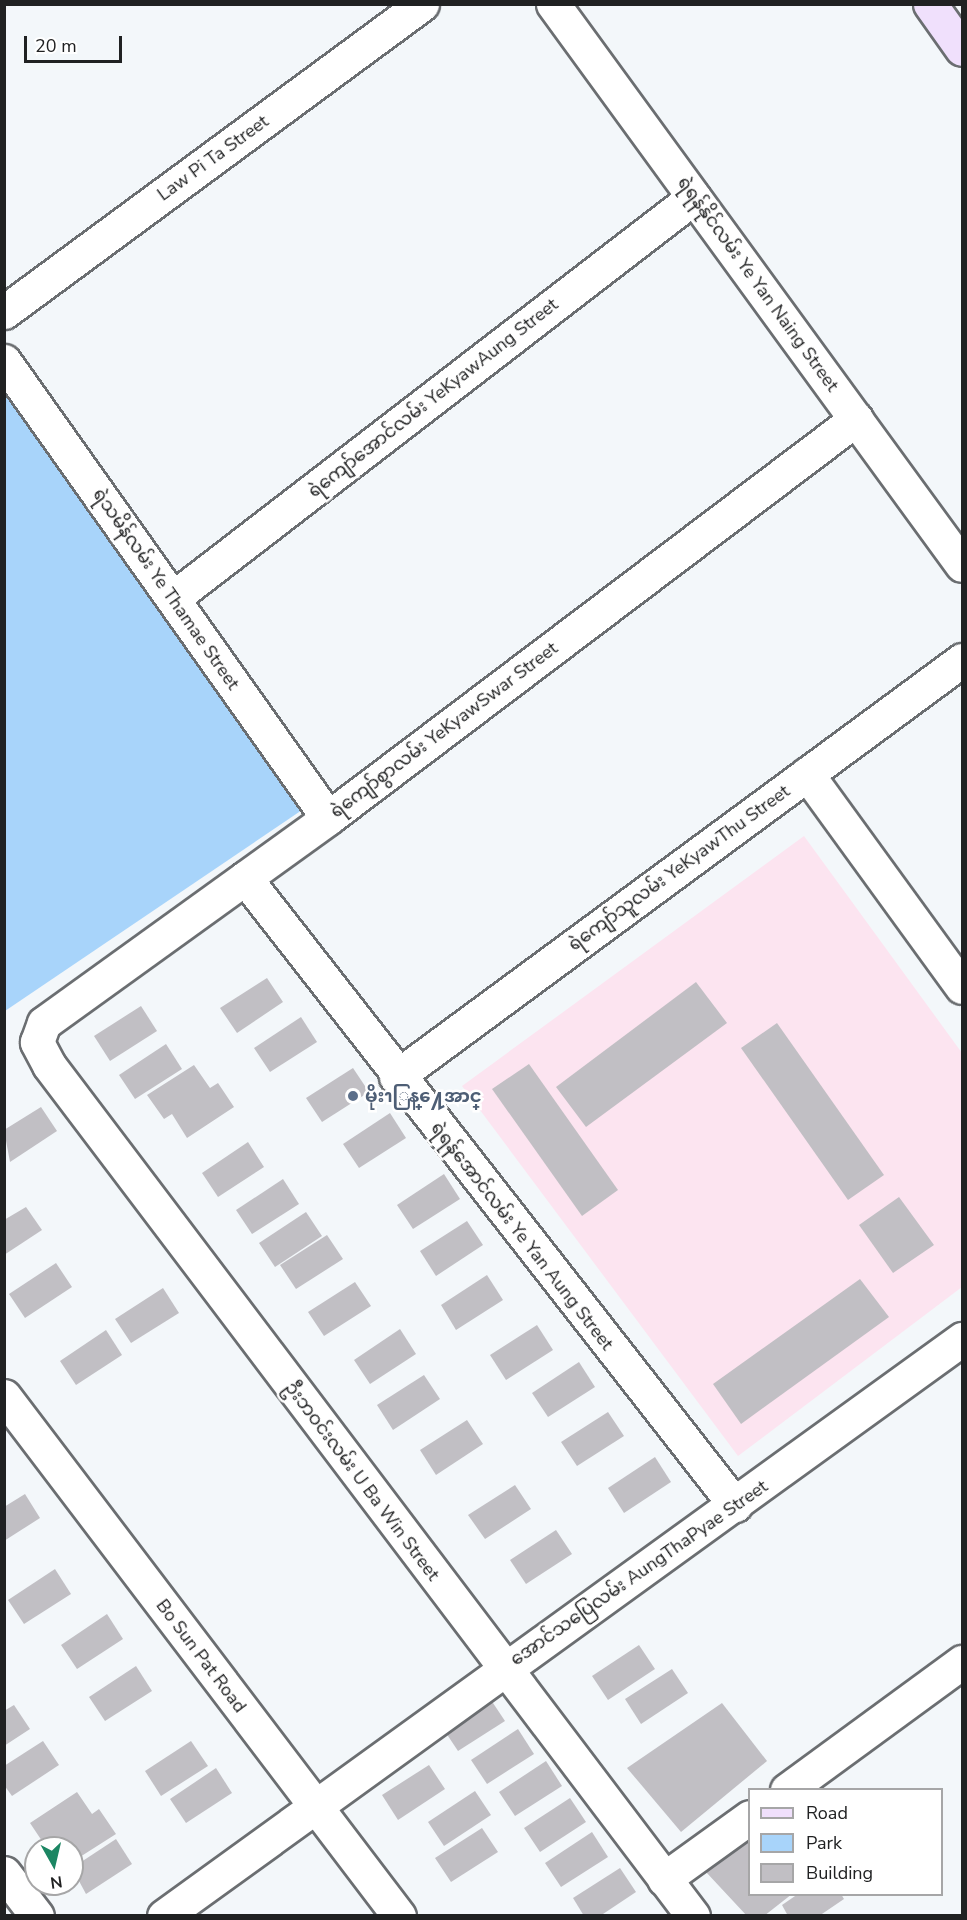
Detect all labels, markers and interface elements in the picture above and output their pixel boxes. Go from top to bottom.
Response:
scale bar [27,24,124,62]
text: 20 m [35,34,77,58]
street label: Law Pi Ta Street [153,110,273,206]
street label: ရဲရန်နိုင်လမ်း Ye Yan Naing Street [673,172,843,396]
street label: ရဲကျော်အောင်လမ်း YeKyawAung Street [304,294,562,502]
street label: ရဲသမိန်လမ်း Ye Thamae Street [88,484,244,694]
street label: ရဲကျော်စွာလမ်း YeKyawSwar Street [326,637,562,823]
street label: ရဲကျော်သူလမ်း YeKyawThu Street [564,780,794,956]
place label: မိုးၫြန္႔ေအာင္ [365,1085,482,1107]
marker: မိုးၫြန္႔ေအာင္ [346,1089,360,1103]
street label: ရဲရန်အောင်လမ်း Ye Yan Aung Street [426,1118,618,1354]
street label: ဦးဘဝင်းလမ်း U Ba Win Street [280,1377,444,1585]
street label: အောင်သပြေလမ်း AungThaPyae Street [506,1475,772,1671]
street label: Bo Sun Pat Road [151,1595,251,1717]
legend [748,1788,943,1896]
text: Road [806,1801,848,1825]
text: Park [806,1831,842,1855]
north arrow [24,1836,84,1896]
text: Building [806,1861,873,1885]
text: N [49,1870,64,1894]

